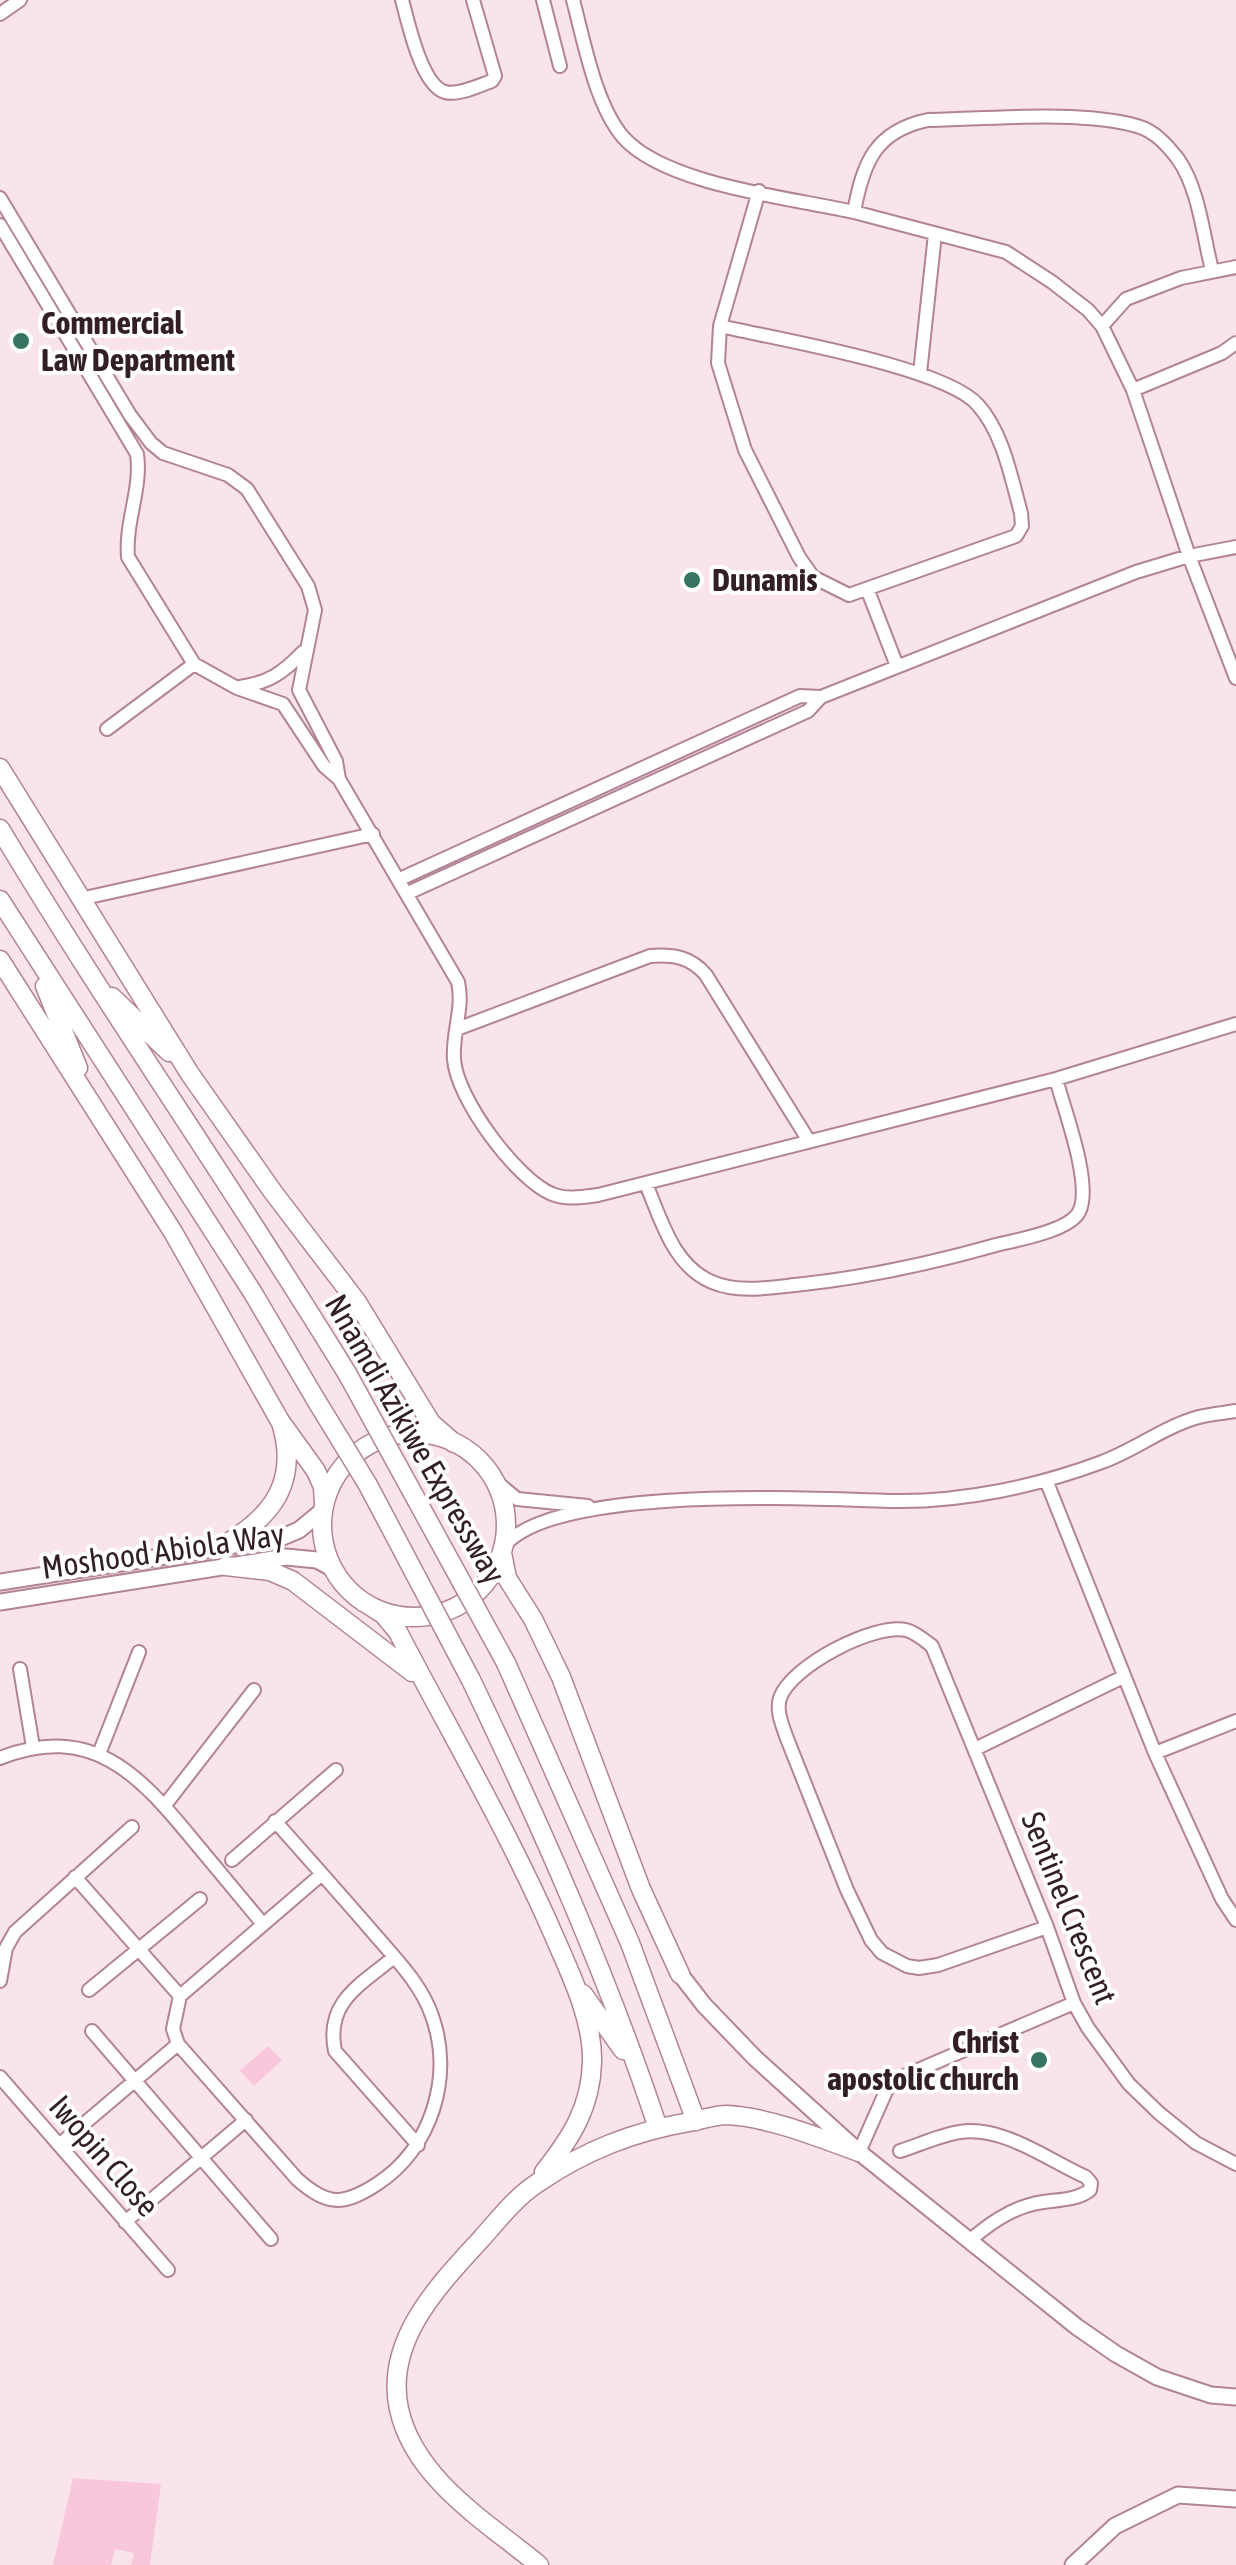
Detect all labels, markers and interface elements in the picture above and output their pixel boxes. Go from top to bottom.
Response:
place label: Commercial Law Department [41,304,236,378]
marker: Commercial Law Department [10,330,32,352]
place label: Dunamis [712,561,817,598]
marker: Dunamis [681,569,703,591]
street label: Nnamdi Azikiwe Expressway [318,1288,513,1590]
street label: Moshood Abiola Way [39,1515,286,1586]
street label: Sentinel Crescent [1014,1806,1125,2009]
place label: Christ apostolic church [827,2023,1020,2097]
marker: Christ apostolic church [1028,2049,1050,2071]
street label: Iwopin Close [42,2088,167,2224]

